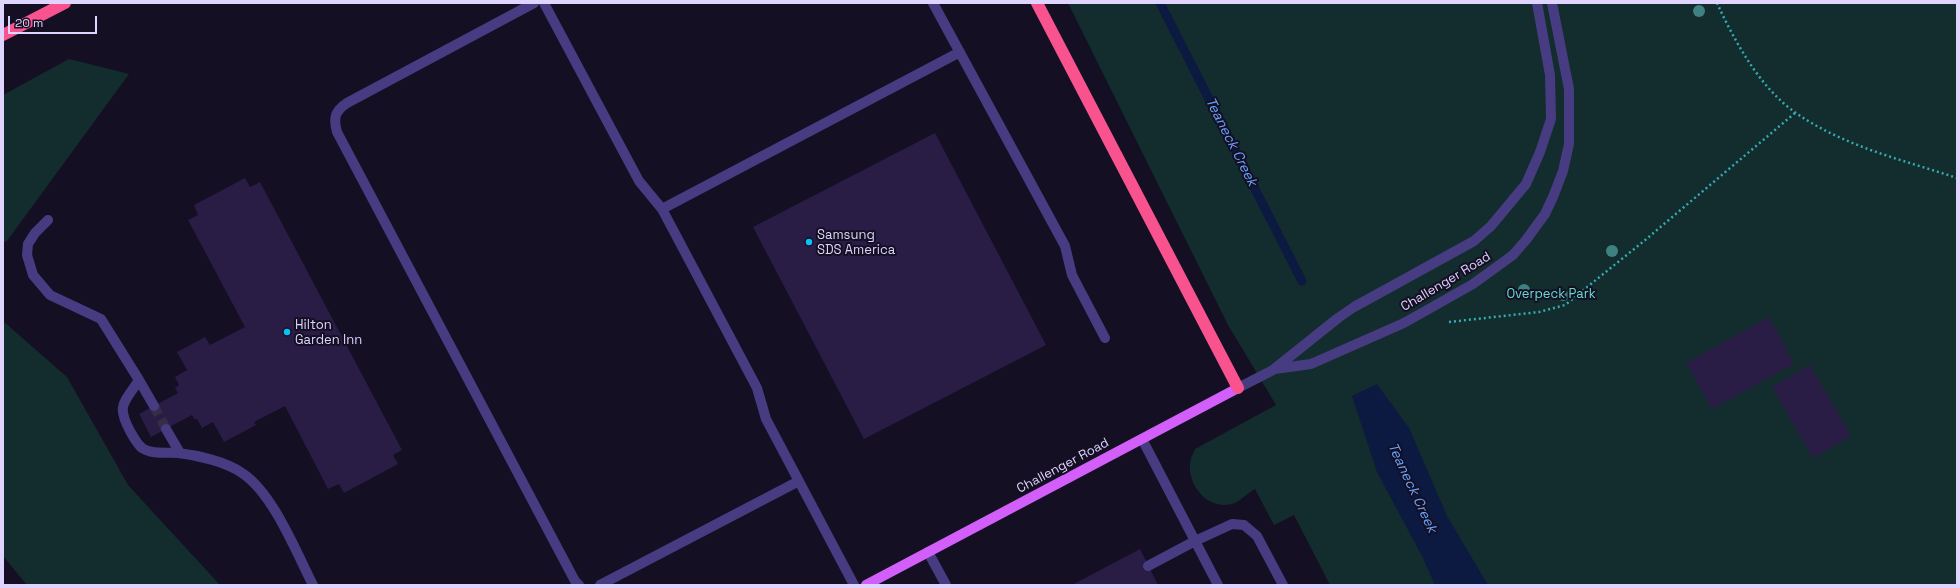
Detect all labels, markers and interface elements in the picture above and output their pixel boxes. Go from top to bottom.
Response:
scale bar [10,8,99,34]
text: 20 m [15,15,43,31]
water label: Teaneck Creek [1201,95,1261,189]
place label: Samsung SDS America [817,227,895,258]
marker: Samsung SDS America [804,237,814,247]
street label: Challenger Road [1398,249,1494,315]
park label: Overpeck Park [1506,286,1596,302]
place label: Hilton Garden Inn [295,317,362,348]
marker: Hilton Garden Inn [282,327,292,337]
street label: Challenger Road [1014,435,1112,497]
water label: Teaneck Creek [1384,440,1440,536]

